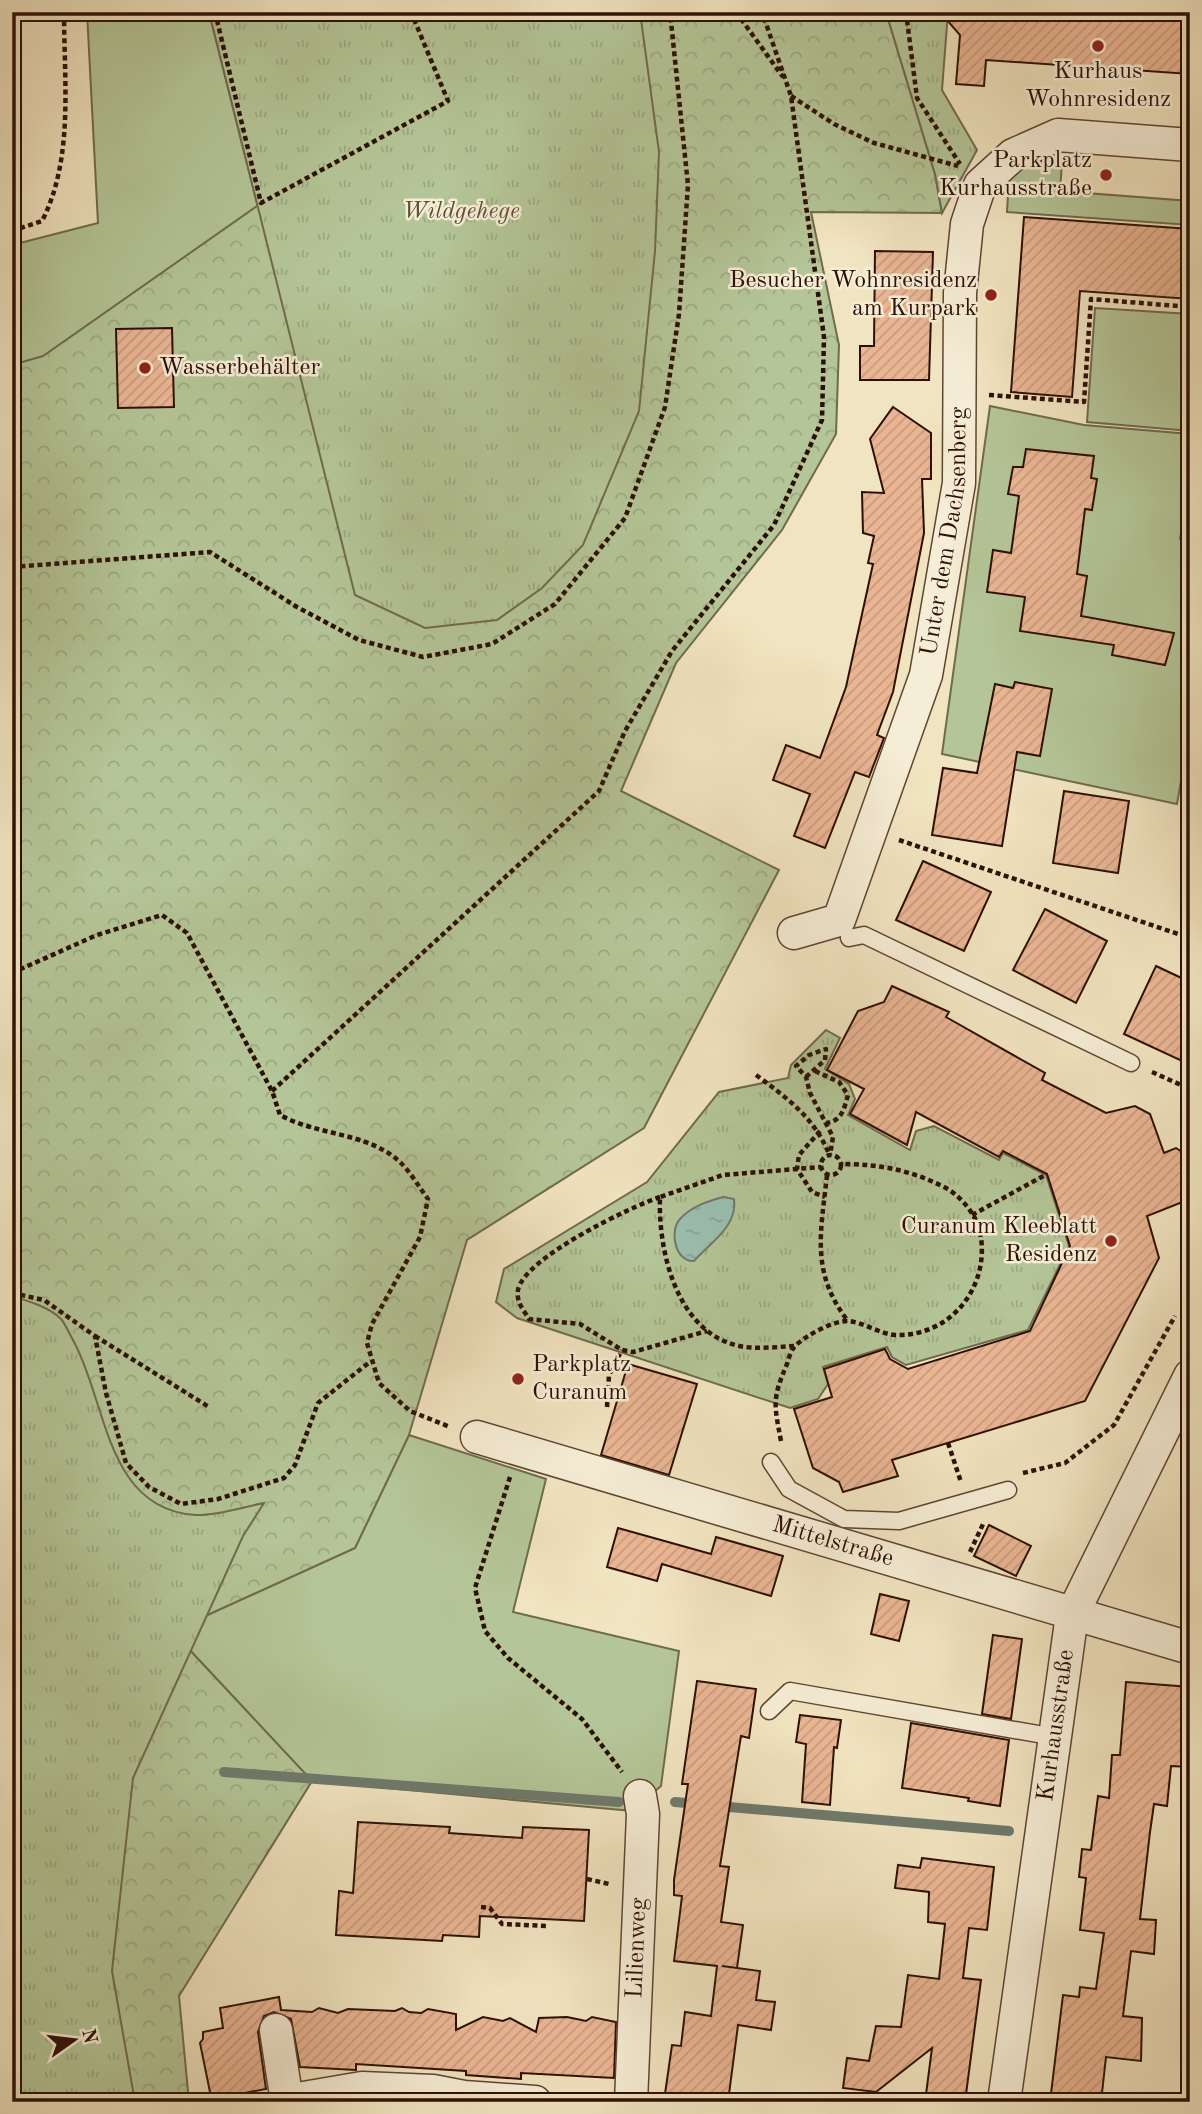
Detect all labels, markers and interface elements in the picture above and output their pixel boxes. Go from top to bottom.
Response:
marker: Kurhaus Wohnresidenz [1090,38,1106,54]
place label: Kurhaus Wohnresidenz [1025,60,1171,112]
place label: Parkplatz Kurhausstraße [939,149,1092,201]
marker: Parkplatz Kurhausstraße [1098,167,1114,183]
park label: Wildgehege [402,200,520,224]
place label: Besucher Wohnresidenz am Kurpark [729,269,977,321]
marker: Besucher Wohnresidenz am Kurpark [983,287,999,303]
place label: Wasserbehälter [159,356,320,380]
marker: Wasserbehälter [137,360,153,376]
street label: Unter dem Dachsenberg [917,407,971,658]
place label: Curanum Kleeblatt Residenz [901,1215,1097,1267]
marker: Curanum Kleeblatt Residenz [1103,1233,1119,1249]
place label: Parkplatz Curanum [532,1353,631,1405]
marker: Parkplatz Curanum [510,1371,526,1387]
street label: Mittelstraße [769,1513,896,1572]
street label: Kurhausstraße [1034,1648,1079,1803]
street label: Lilienweg [623,1897,652,1999]
north arrow [38,2006,108,2076]
text: N [77,2027,99,2046]

